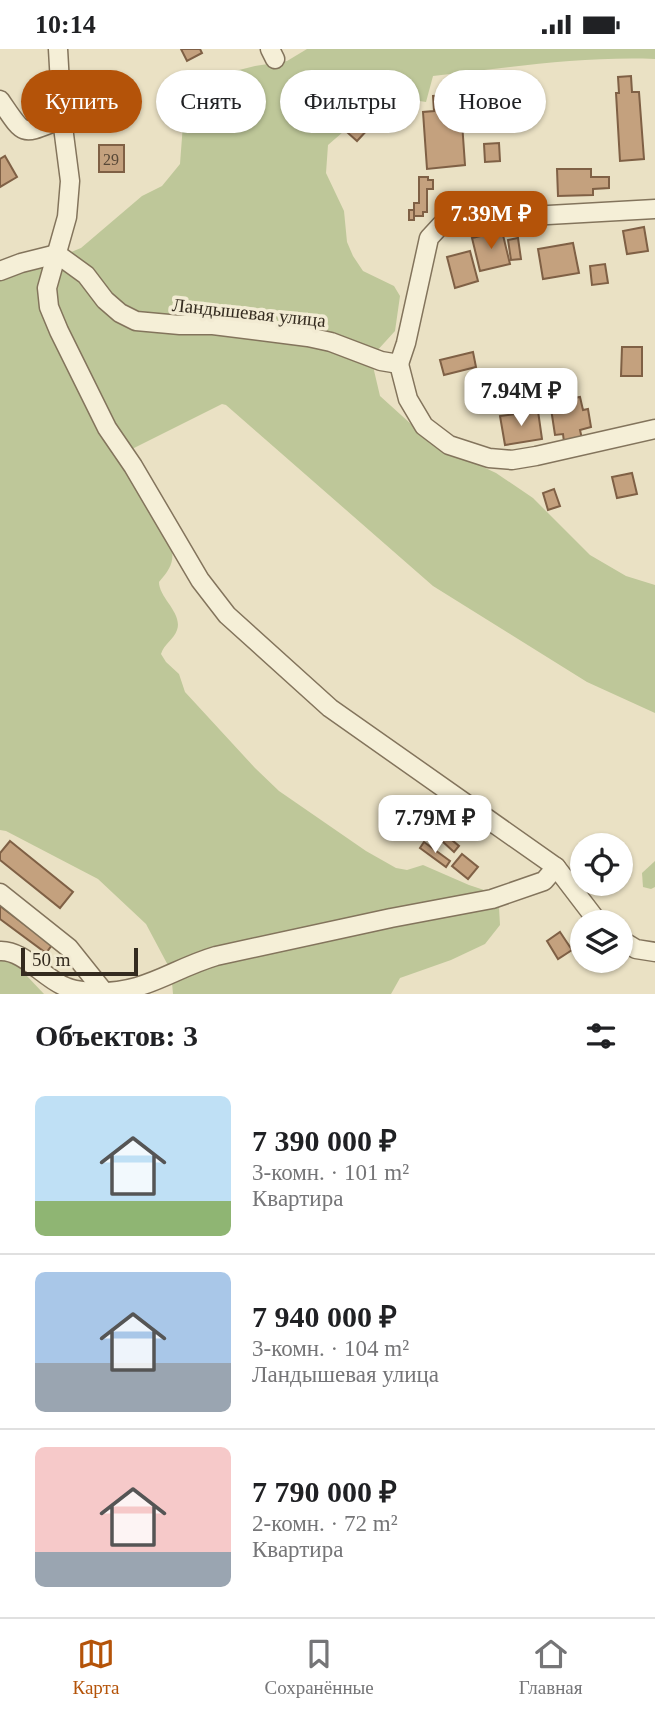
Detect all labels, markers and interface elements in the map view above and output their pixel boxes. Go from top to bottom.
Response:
text: 10:14 [35,10,96,39]
chip: Купить [21,70,142,133]
chip: Снять [156,70,266,133]
chip: Фильтры [280,70,420,133]
chip: Новое [434,70,546,133]
house number: 29 [103,151,119,168]
pin: 7.39M ₽ [426,191,556,251]
text: 7.39M ₽ [450,201,532,226]
street label: Ландышевая улица [171,294,327,331]
pin: 7.94M ₽ [456,369,586,428]
text: 7.94M ₽ [480,378,562,403]
pin: 7.79M ₽ [370,795,500,855]
text: 7.79M ₽ [394,805,476,830]
map controls [570,833,633,973]
button: locate [570,833,633,896]
button: layers [570,910,633,973]
scale bar [21,945,138,977]
text: 50 m [32,949,71,970]
icon: filters [582,1017,620,1055]
text: Объектов: 3 [35,1019,198,1052]
icon: home [91,1124,175,1208]
text: 7 390 000 ₽ [252,1124,397,1157]
text: 3-комн. · 101 m² [252,1160,409,1185]
text: Квартира [252,1186,343,1211]
icon: home [91,1300,175,1384]
text: 7 940 000 ₽ [252,1300,397,1333]
text: 3-комн. · 104 m² [252,1336,409,1361]
text: Ландышевая улица [252,1362,439,1387]
icon: home [91,1475,175,1559]
text: 7 790 000 ₽ [252,1475,397,1508]
text: 2-комн. · 72 m² [252,1511,398,1536]
text: Квартира [252,1537,343,1562]
tab: Карта [72,1635,120,1699]
tab: Сохранённые [264,1635,374,1699]
tab: Главная [519,1635,583,1699]

